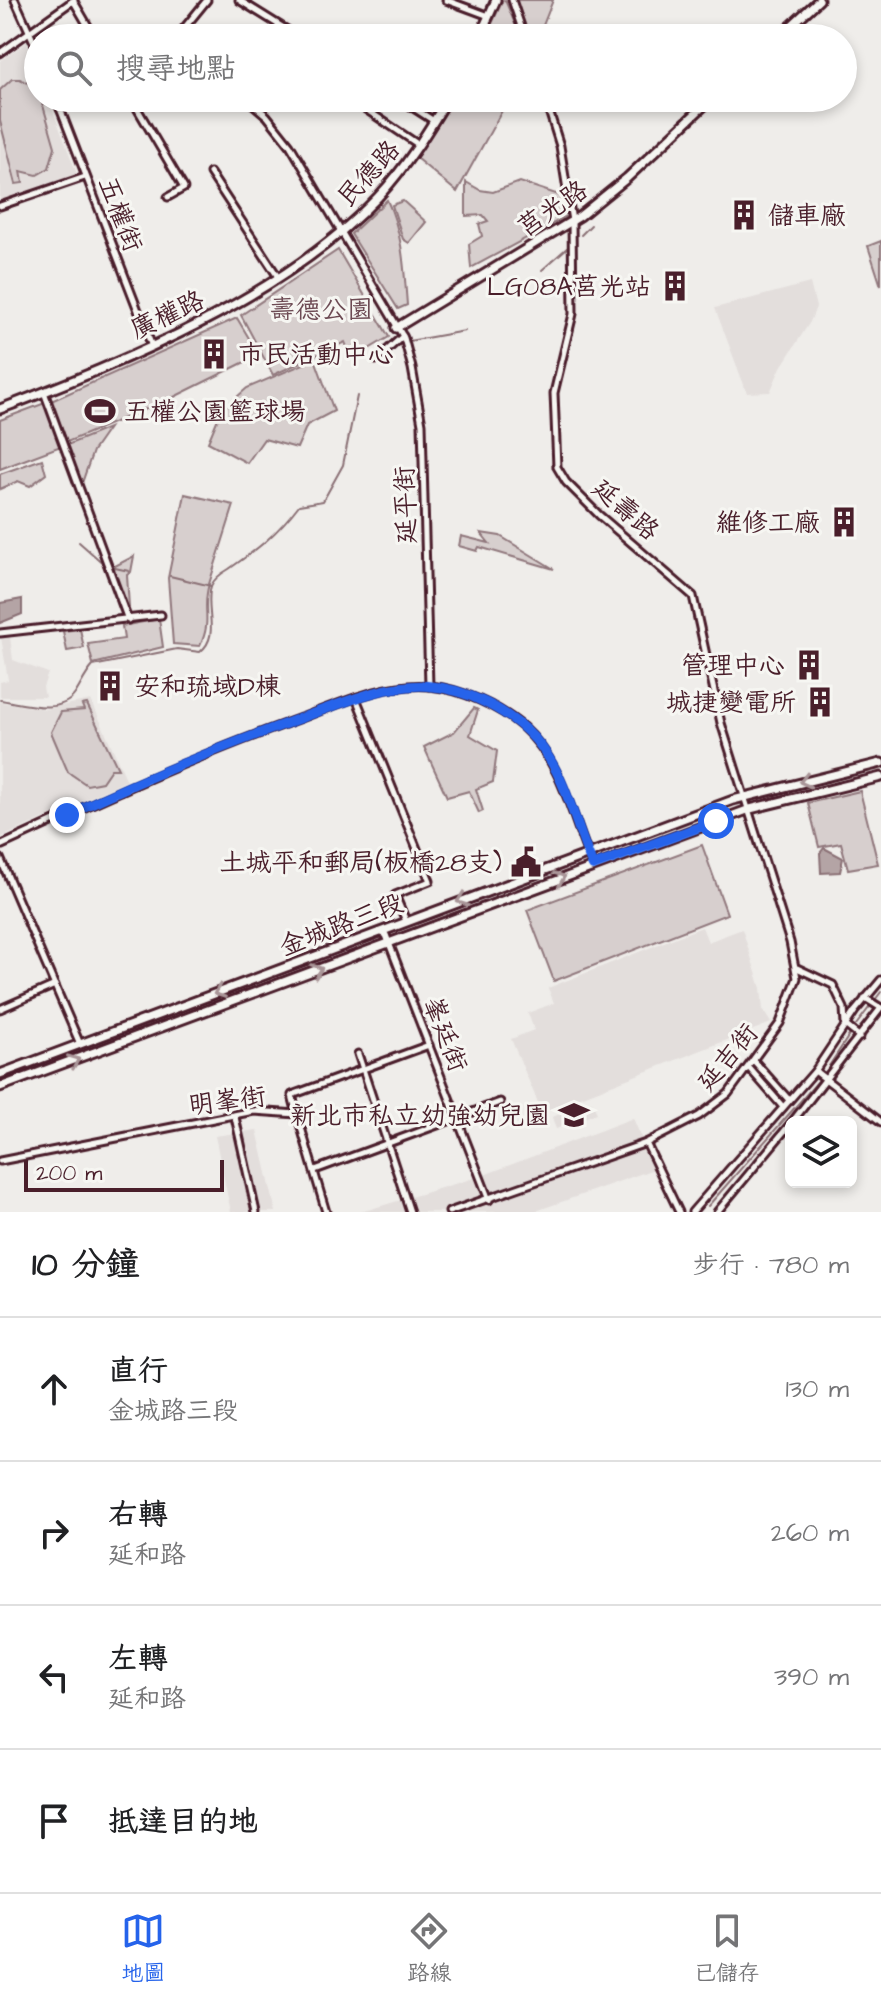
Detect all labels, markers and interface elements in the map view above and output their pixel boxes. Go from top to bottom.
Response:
search box [24,24,857,112]
icon: search [52,46,96,90]
text: 搜尋地點 [116,48,236,90]
street label: 民德路 [329,133,408,215]
street label: 五權街 [89,171,151,257]
street label: 莒光路 [510,172,595,246]
building icon: 儲車廠 [727,198,761,232]
place label: 儲車廠 [768,198,846,234]
place label: LG08A莒光站 [487,269,651,305]
building icon: LG08A莒光站 [658,269,692,303]
street label: 廣權路 [124,282,210,348]
park label: 壽德公園 [269,292,373,328]
building icon: 市民活動中心 [197,337,231,371]
place label: 市民活動中心 [238,337,394,373]
sports icon: 五權公園籃球場 [83,394,117,428]
place label: 五權公園籃球場 [124,394,306,430]
street label: 延平街 [387,465,425,545]
street label: 延壽路 [584,471,667,549]
place label: 維修工廠 [716,505,820,541]
building icon: 維修工廠 [827,505,861,539]
place label: 管理中心 [681,648,785,684]
building icon: 管理中心 [792,648,826,682]
building icon: 安和琉域D棟 [93,669,127,703]
place label: 安和琉域D棟 [134,669,281,705]
place label: 城捷變電所 [666,685,796,721]
building icon: 城捷變電所 [803,685,837,719]
one-way arrow [799,772,813,789]
route end [49,797,85,833]
route start [698,803,734,839]
place label: 土城平和郵局(板橋28支) [219,845,502,881]
public building icon: 土城平和郵局(板橋28支) [509,845,543,879]
one-way arrow [552,871,566,888]
street label: 金城路三段 [274,885,408,965]
one-way arrow [456,890,470,907]
one-way arrow [309,963,323,980]
one-way arrow [213,982,227,999]
street label: 峯廷街 [414,991,476,1077]
street label: 延吉街 [689,1016,767,1099]
one-way arrow [66,1054,80,1071]
street label: 明峯街 [186,1078,268,1124]
place label: 新北市私立幼強幼兒園 [290,1098,550,1134]
school or university icon: 新北市私立幼強幼兒園 [557,1098,591,1132]
map controls [785,1116,857,1188]
button: layers [785,1116,857,1188]
scale bar [24,1156,224,1192]
text: 200 m [36,1158,102,1189]
text: 10 分鐘 [32,1241,139,1289]
text: 步行 · 780 m [693,1247,849,1283]
text: 直行 [108,1350,168,1392]
icon: ahead [32,1367,76,1411]
text: 130 m [785,1371,849,1407]
text: 金城路三段 [108,1393,238,1429]
text: 右轉 [108,1494,168,1536]
icon: right [32,1511,76,1555]
text: 260 m [771,1515,849,1551]
text: 延和路 [108,1537,186,1573]
text: 左轉 [108,1638,168,1680]
icon: left [32,1655,76,1699]
text: 390 m [774,1659,849,1695]
text: 延和路 [108,1681,186,1717]
icon: arrive [32,1799,76,1843]
text: 抵達目的地 [108,1801,258,1843]
tab: 地圖 [121,1909,165,1989]
tab: 路線 [407,1909,452,1989]
tab: 已儲存 [694,1909,760,1989]

